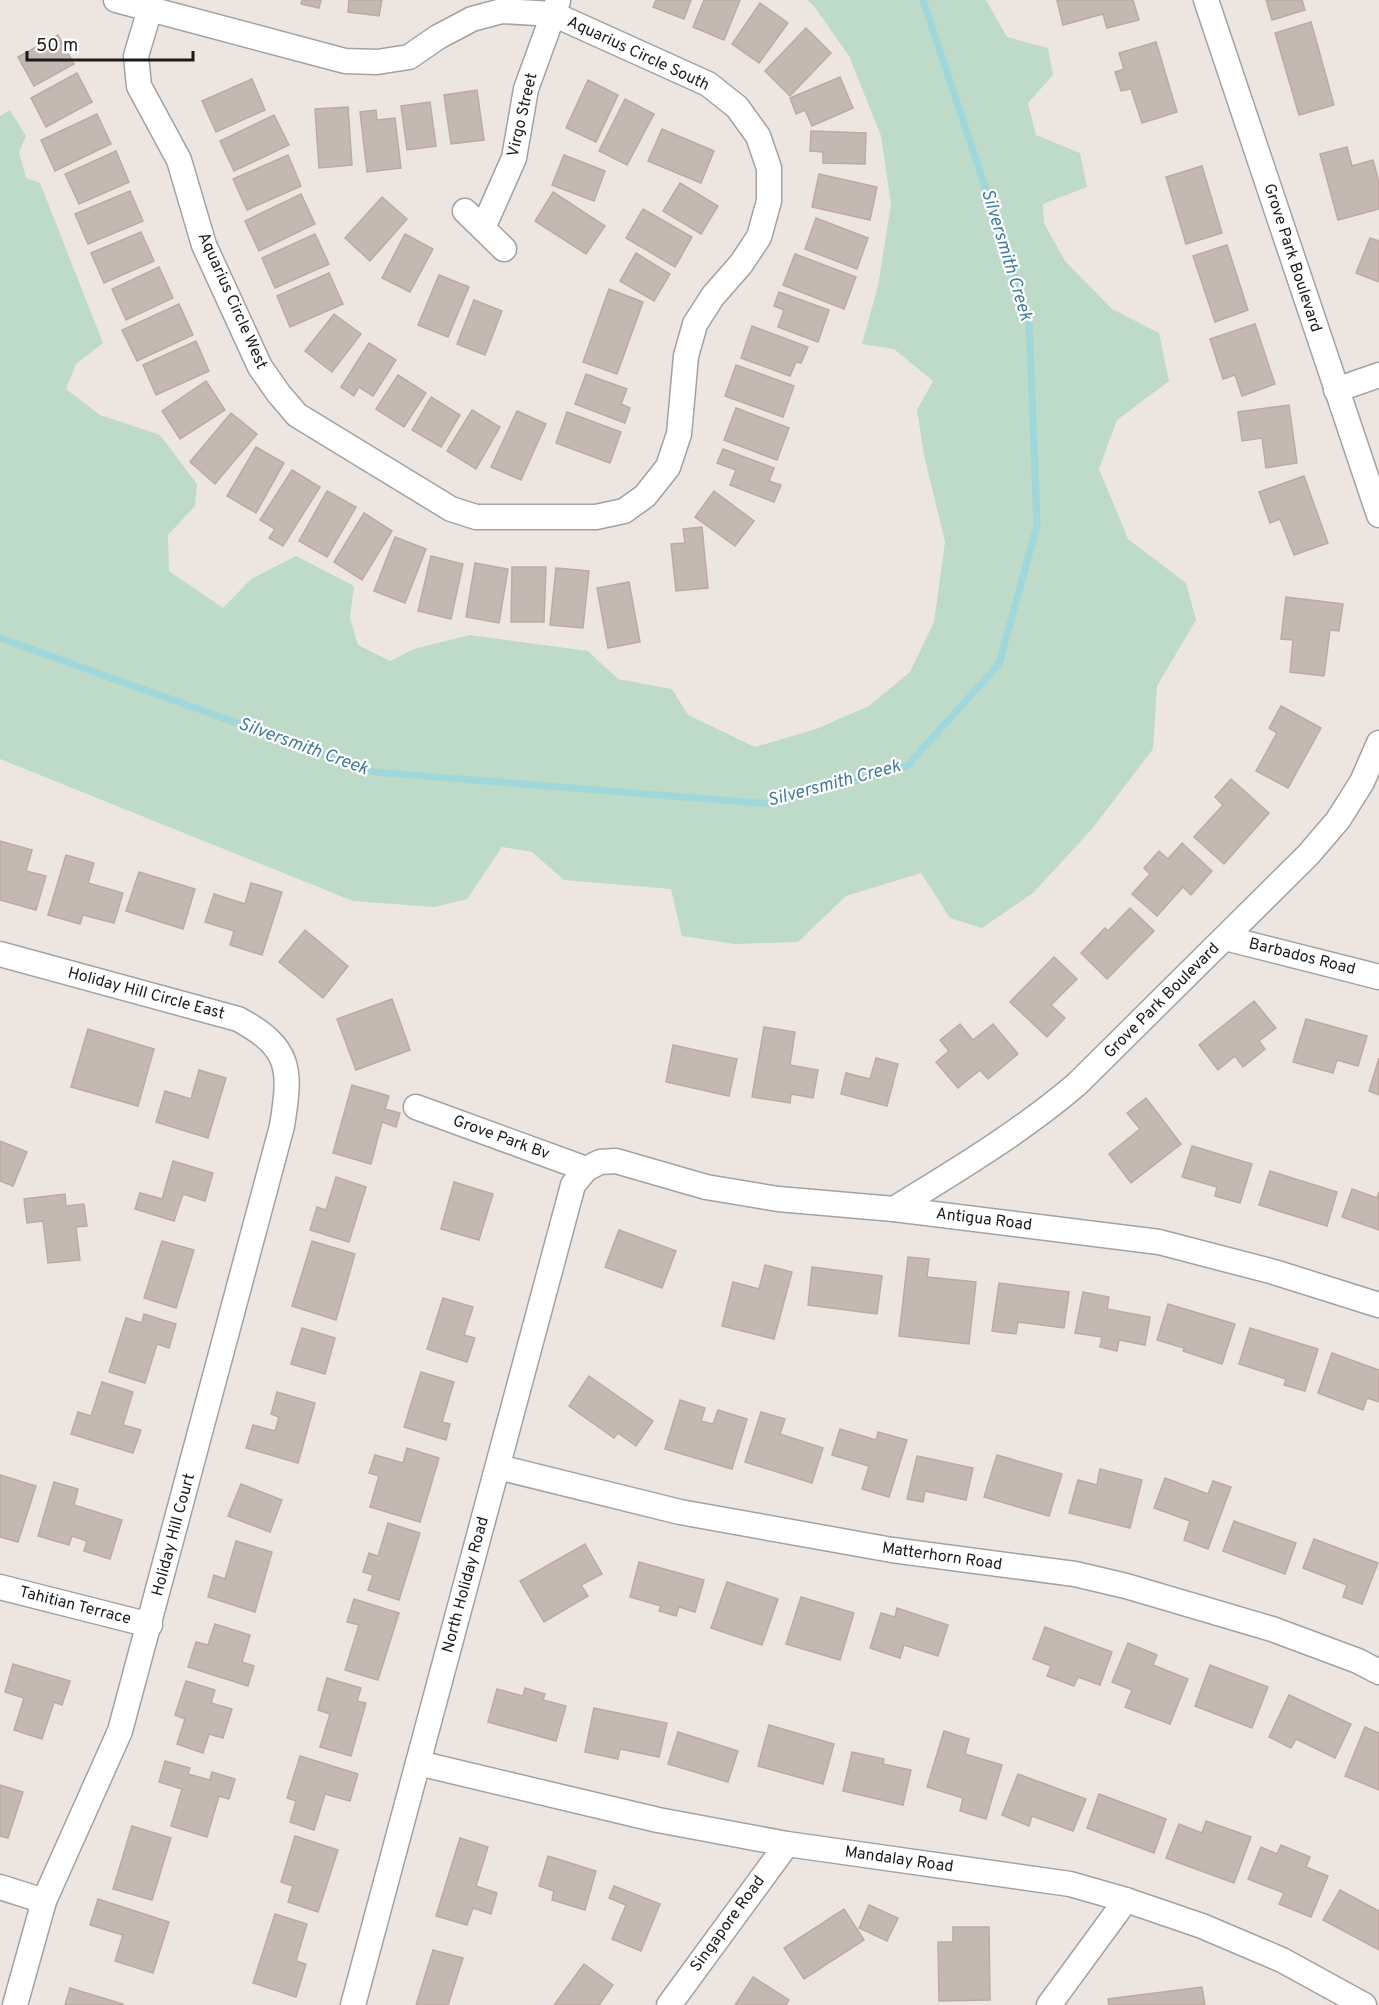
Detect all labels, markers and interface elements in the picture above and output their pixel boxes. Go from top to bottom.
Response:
street label: Aquarius Circle South [564,12,712,96]
scale bar [27,24,194,62]
text: 50 m [36,35,78,58]
street label: Virgo Street [504,71,542,159]
street label: Grove Park Boulevard [1258,181,1326,335]
water label: Silversmith Creek [975,186,1037,325]
street label: Aquarius Circle West [193,230,271,372]
water label: Silversmith Creek [235,713,372,781]
water label: Silversmith Creek [765,755,904,813]
street label: Barbados Road [1247,934,1357,980]
street label: Grove Park Boulevard [1100,939,1224,1063]
street label: Holiday Hill Circle East [65,963,227,1025]
street label: Grove Park Bv [450,1111,552,1165]
street label: Antigua Road [935,1204,1033,1236]
street label: Holiday Hill Court [148,1471,200,1599]
street label: North Holiday Road [438,1515,494,1655]
street label: Matterhorn Road [881,1539,1003,1575]
street label: Tahitian Terrace [17,1582,133,1630]
street label: Mandalay Road [843,1842,955,1878]
street label: Singapore Road [686,1872,770,1976]

